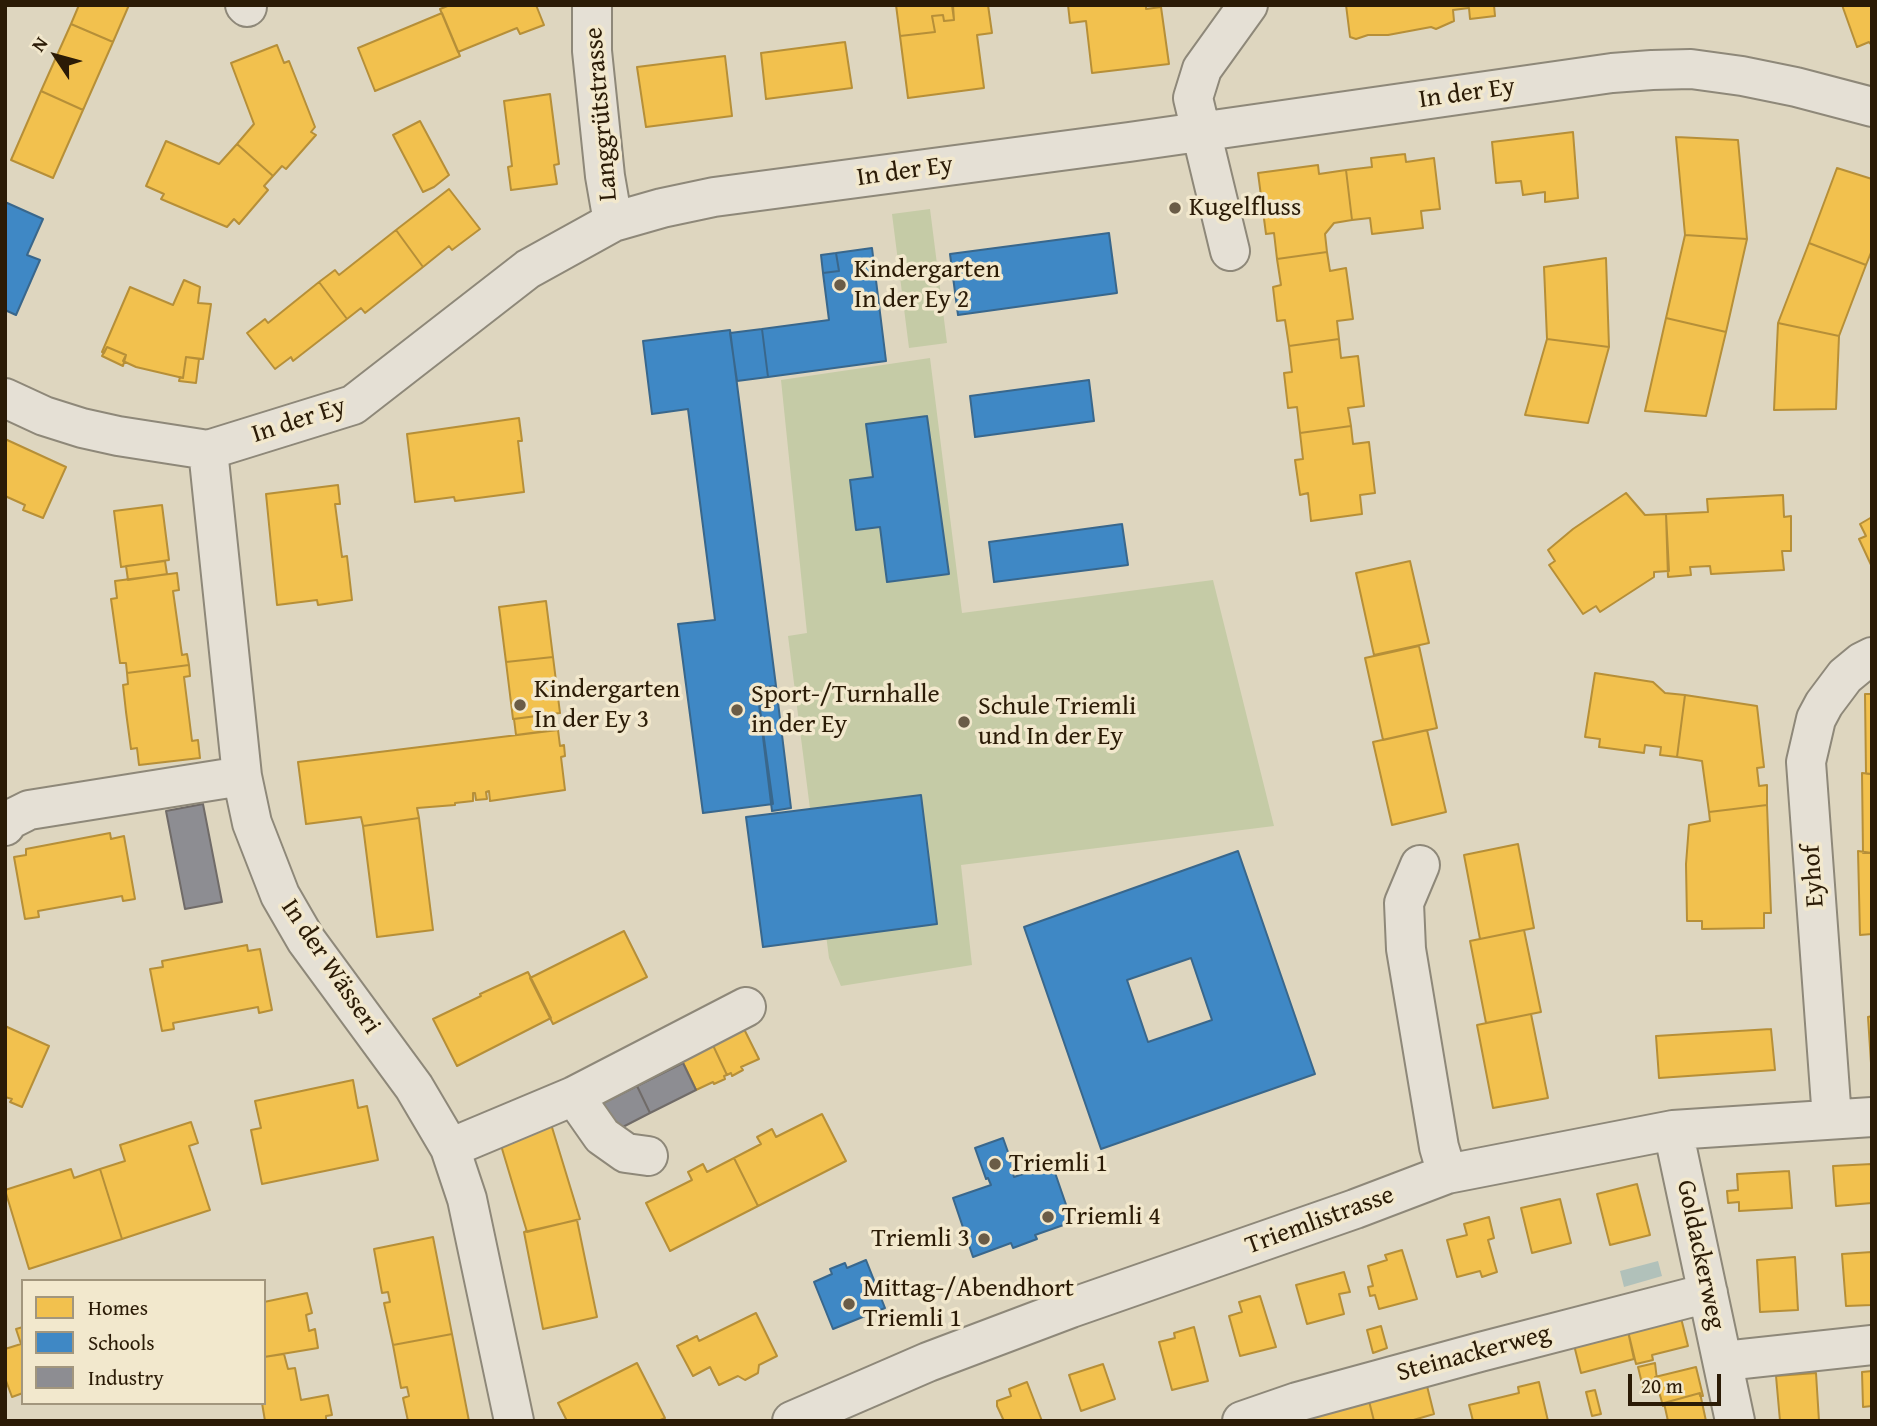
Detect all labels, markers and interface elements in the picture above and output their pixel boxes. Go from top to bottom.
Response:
north arrow [21,21,91,91]
street label: Langgrütstrasse [579,26,625,202]
text: N [24,30,54,57]
street label: In der Ey [1417,72,1517,116]
street label: In der Ey [855,150,955,194]
place label: Kugelfluss [1189,192,1301,224]
marker: Kugelfluss [1167,200,1183,216]
place label: Kindergarten In der Ey 2 [854,254,1000,316]
marker: Kindergarten In der Ey 2 [832,277,848,293]
street label: In der Ey [248,391,350,451]
place label: Kindergarten In der Ey 3 [534,674,680,736]
place label: Sport-/Turnhalle in der Ey [751,679,940,740]
place label: Schule Triemli und In der Ey [978,691,1136,752]
marker: Kindergarten In der Ey 3 [512,697,528,713]
marker: Sport-/Turnhalle in der Ey [729,702,745,718]
marker: Schule Triemli und In der Ey [956,714,972,730]
street label: Eyhof [1796,844,1832,908]
street label: In der Wässeri [273,894,387,1040]
place label: Triemli 1 [1009,1148,1108,1180]
marker: Triemli 1 [987,1156,1003,1172]
street label: Goldackerweg [1669,1177,1731,1333]
street label: Triemlistrasse [1241,1180,1399,1262]
place label: Triemli 4 [1062,1201,1161,1233]
marker: Triemli 4 [1040,1209,1056,1225]
place label: Triemli 3 [871,1223,970,1255]
marker: Triemli 3 [976,1231,992,1247]
place label: Mittag-/Abendhort Triemli 1 [863,1273,1074,1334]
legend [21,1279,266,1405]
text: Homes [88,1292,148,1323]
marker: Mittag-/Abendhort Triemli 1 [841,1296,857,1312]
street label: Steinackerweg [1394,1318,1554,1390]
text: Schools [88,1327,155,1358]
scale bar [1632,1360,1725,1404]
text: Industry [88,1362,164,1393]
text: 20 m [1641,1370,1683,1401]

